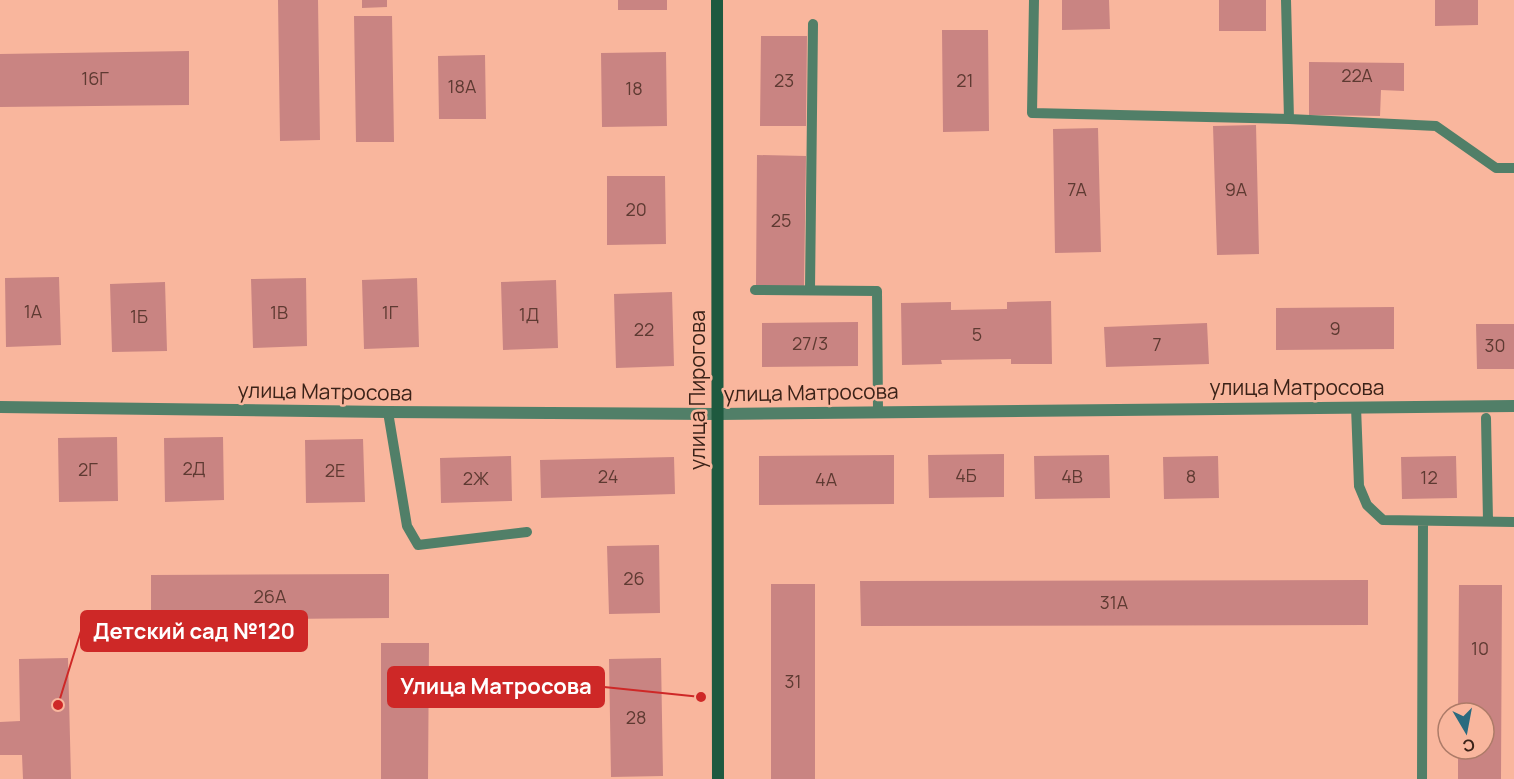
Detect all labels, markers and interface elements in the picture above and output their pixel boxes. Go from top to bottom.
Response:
house number: 22А [1341,63,1373,87]
house number: 16Г [81,66,109,90]
house number: 23 [774,68,794,92]
house number: 21 [956,68,974,92]
house number: 18А [448,74,477,98]
house number: 18 [625,76,643,100]
house number: 7А [1067,177,1087,201]
house number: 9А [1225,177,1248,201]
house number: 20 [625,197,647,221]
house number: 25 [771,208,791,232]
house number: 1А [24,299,43,323]
house number: 1В [270,300,288,324]
house number: 1Г [382,300,399,324]
house number: 1Д [519,302,539,326]
house number: 1Б [130,304,148,328]
street label: улица Пирогова [683,310,711,470]
house number: 9 [1329,316,1341,340]
house number: 22 [634,317,654,341]
house number: 5 [972,322,982,346]
house number: 27/3 [792,331,828,355]
house number: 7 [1152,332,1162,356]
house number: 30 [1485,333,1505,357]
street label: улица Матросова [1210,373,1384,401]
street label: улица Матросова [237,375,413,407]
street label: улица Матросова [723,376,899,408]
house number: 2Д [182,456,206,480]
house number: 2Г [78,457,98,481]
house number: 2Е [325,458,345,482]
house number: 4Б [955,463,977,487]
house number: 24 [598,464,618,488]
house number: 4В [1061,464,1083,488]
house number: 8 [1186,464,1196,488]
house number: 12 [1420,465,1438,489]
house number: 2Ж [463,466,489,490]
house number: 4А [815,467,838,491]
house number: 26 [623,566,645,590]
house number: 26А [254,584,287,608]
house number: 31А [1100,590,1129,614]
callout: Детский сад №120 [81,611,307,651]
text: Детский сад №120 [93,616,295,646]
house number: 10 [1471,636,1489,660]
callout: Улица Матросова [388,667,604,707]
house number: 31 [785,669,801,693]
text: Улица Матросова [400,671,592,701]
north arrow [1436,701,1496,761]
house number: 28 [626,705,646,729]
text: С [1461,734,1476,758]

